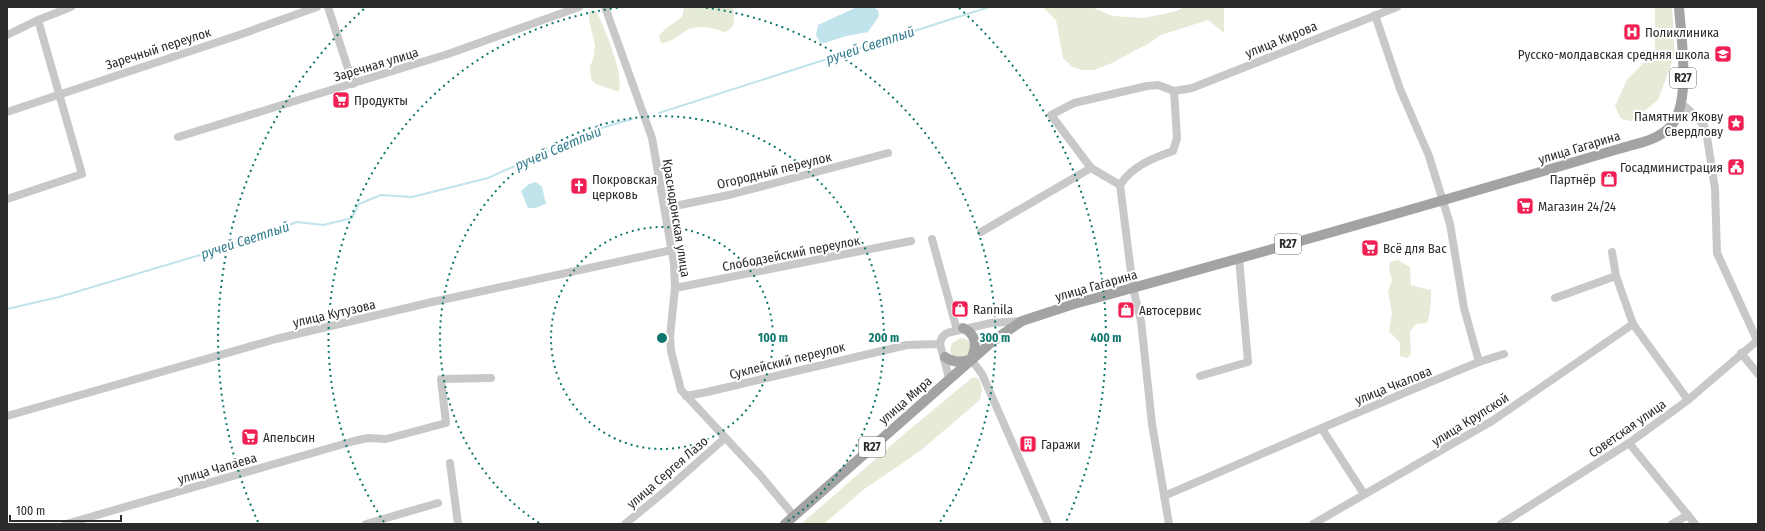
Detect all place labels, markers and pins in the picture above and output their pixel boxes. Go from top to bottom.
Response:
hospital icon: Поликлиника [1622,22,1642,42]
place label: Поликлиника [1645,25,1719,40]
school or university icon: Русско-молдавская средняя школа [1713,44,1733,64]
place label: Русско-молдавская средняя школа [1518,47,1710,62]
supermarket icon: Продукты [331,90,351,110]
place label: Продукты [354,93,408,108]
place label: Памятник Якову Свердлову [1634,109,1723,139]
place icon: Памятник Якову Свердлову [1726,113,1746,133]
public building icon: Госадминистрация [1726,157,1746,177]
place label: Госадминистрация [1620,160,1723,175]
shop icon: Партнёр [1599,169,1619,189]
place label: Покровская церковь [592,172,657,202]
place label: Партнёр [1550,172,1596,187]
church icon: Покровская церковь [569,176,589,196]
supermarket icon: Магазин 24/24 [1515,196,1535,216]
place label: Магазин 24/24 [1538,199,1616,214]
supermarket icon: Всё для Вас [1360,238,1380,258]
place label: Всё для Вас [1383,241,1447,256]
shop icon: Rannila [950,299,970,319]
shop icon: Автосервис [1116,300,1136,320]
place label: Rannila [973,302,1013,317]
place label: Автосервис [1139,303,1202,318]
centre of rings [655,331,669,345]
supermarket icon: Апельсин [240,427,260,447]
place label: Апельсин [263,430,315,445]
building icon: Гаражи [1018,434,1038,454]
place label: Гаражи [1041,437,1081,452]

